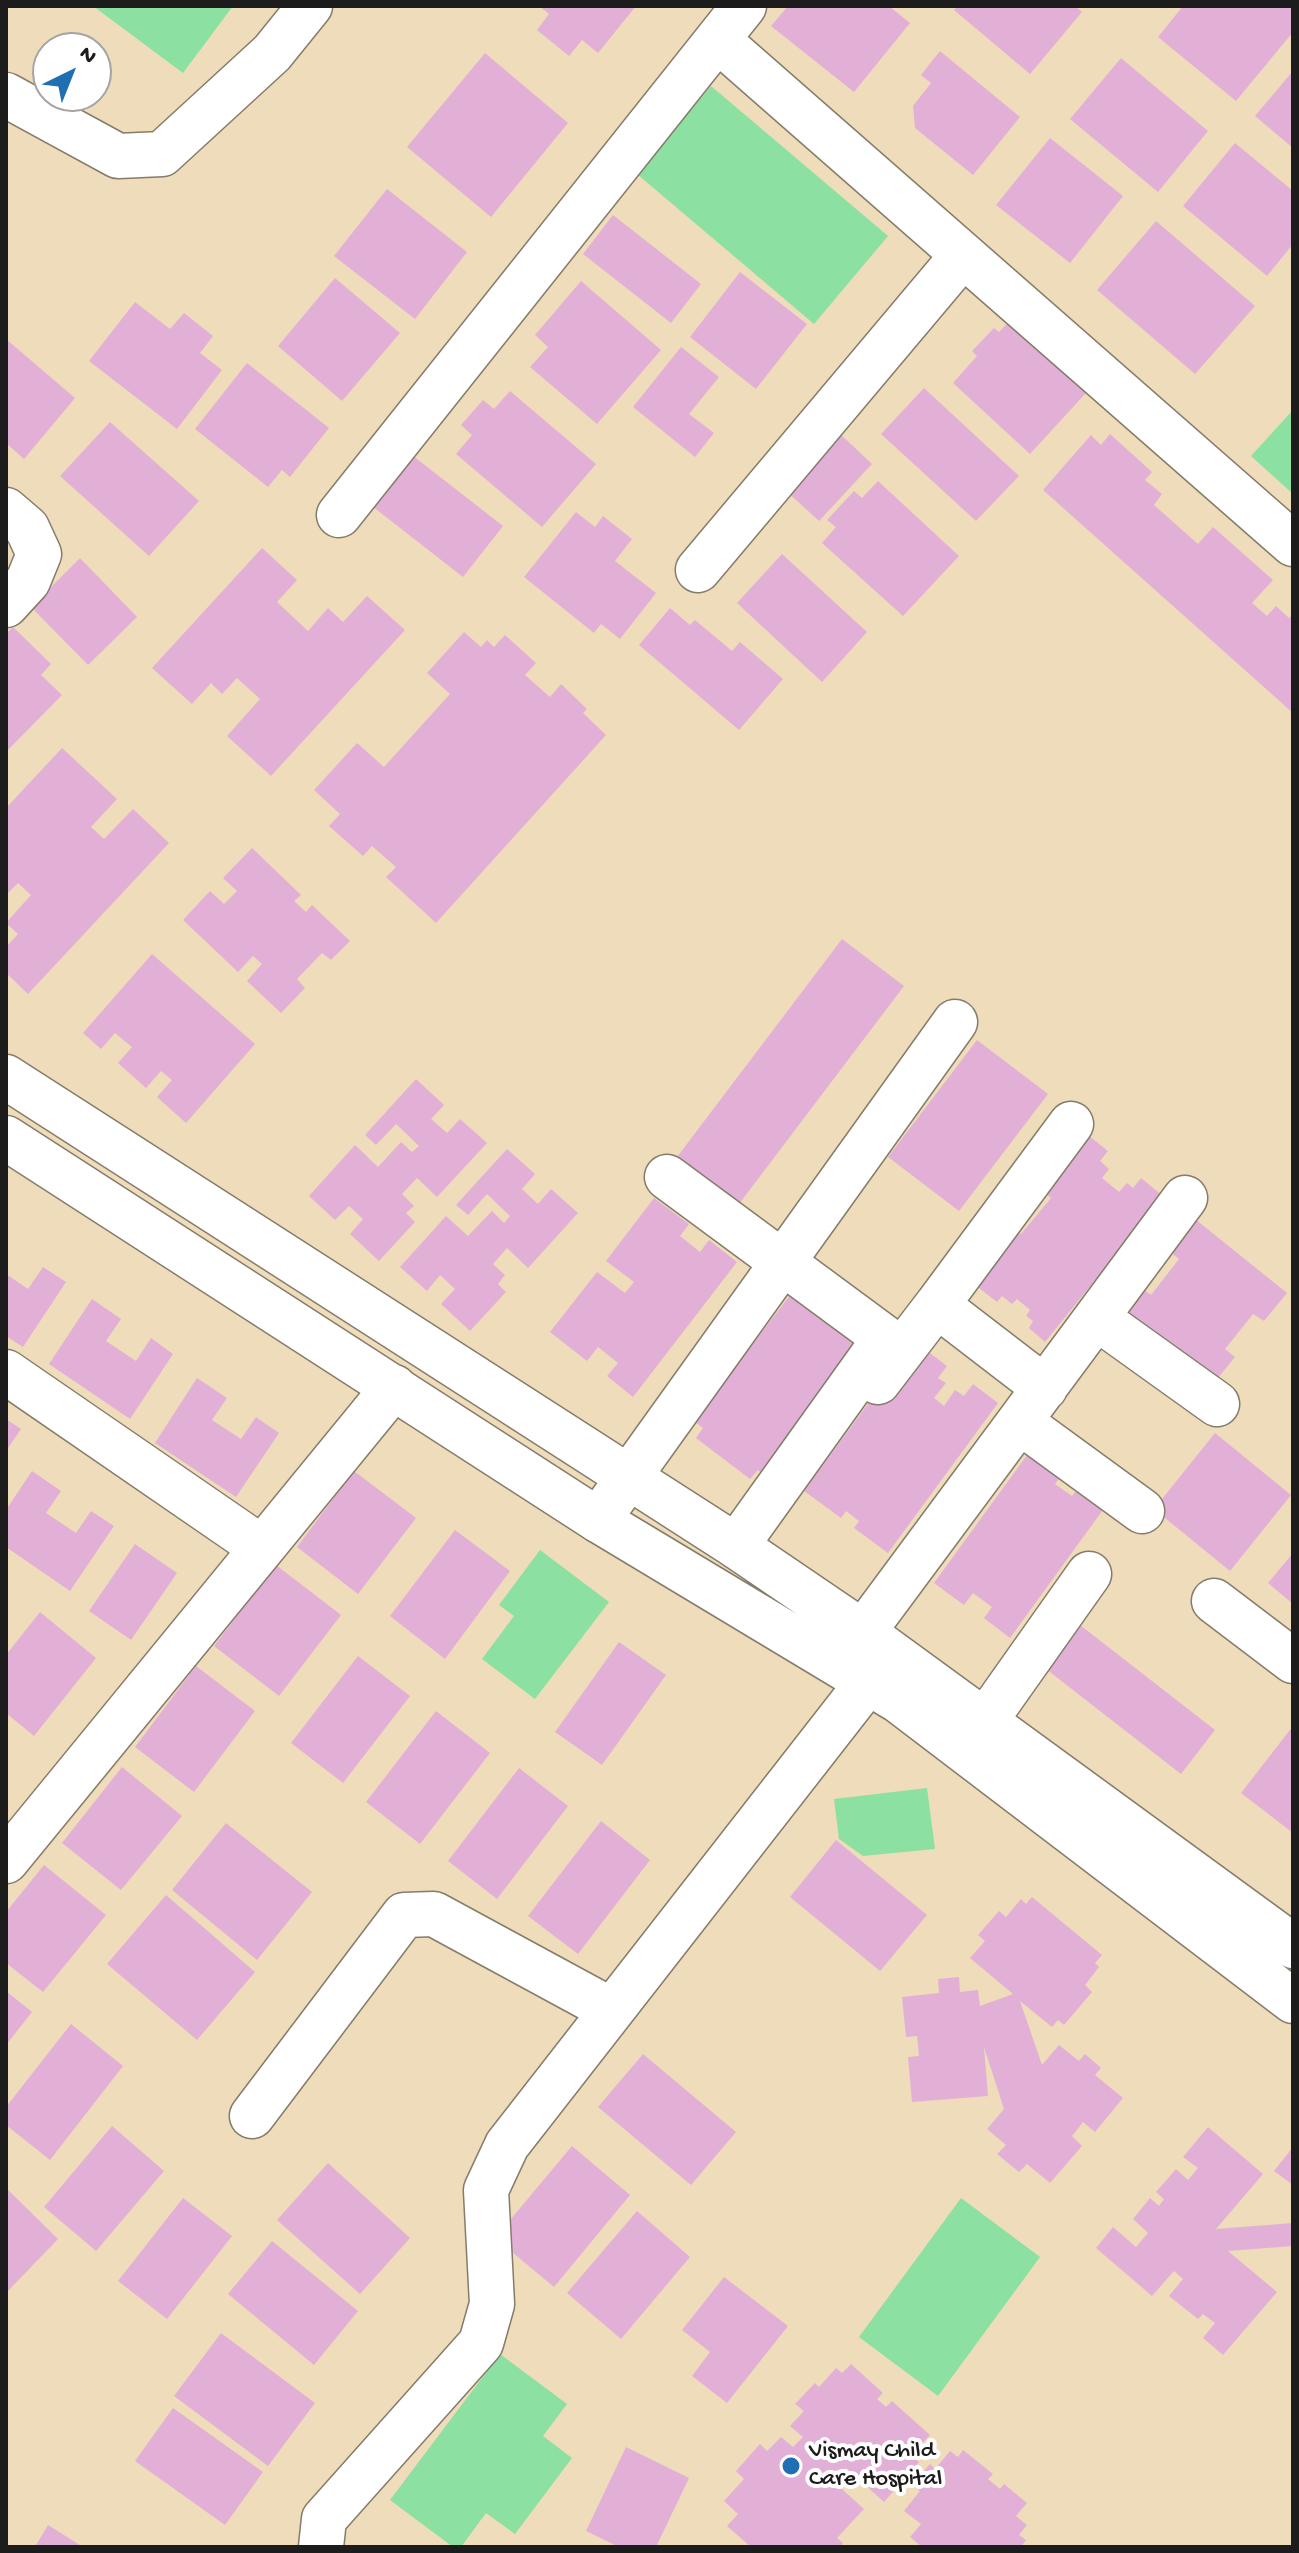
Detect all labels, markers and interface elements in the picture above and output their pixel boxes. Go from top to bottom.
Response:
north arrow [32,32,112,112]
text: N [73,42,101,70]
place label: Vismay Child Care Hospital [809,2438,942,2494]
marker: Vismay Child Care Hospital [780,2455,802,2477]

